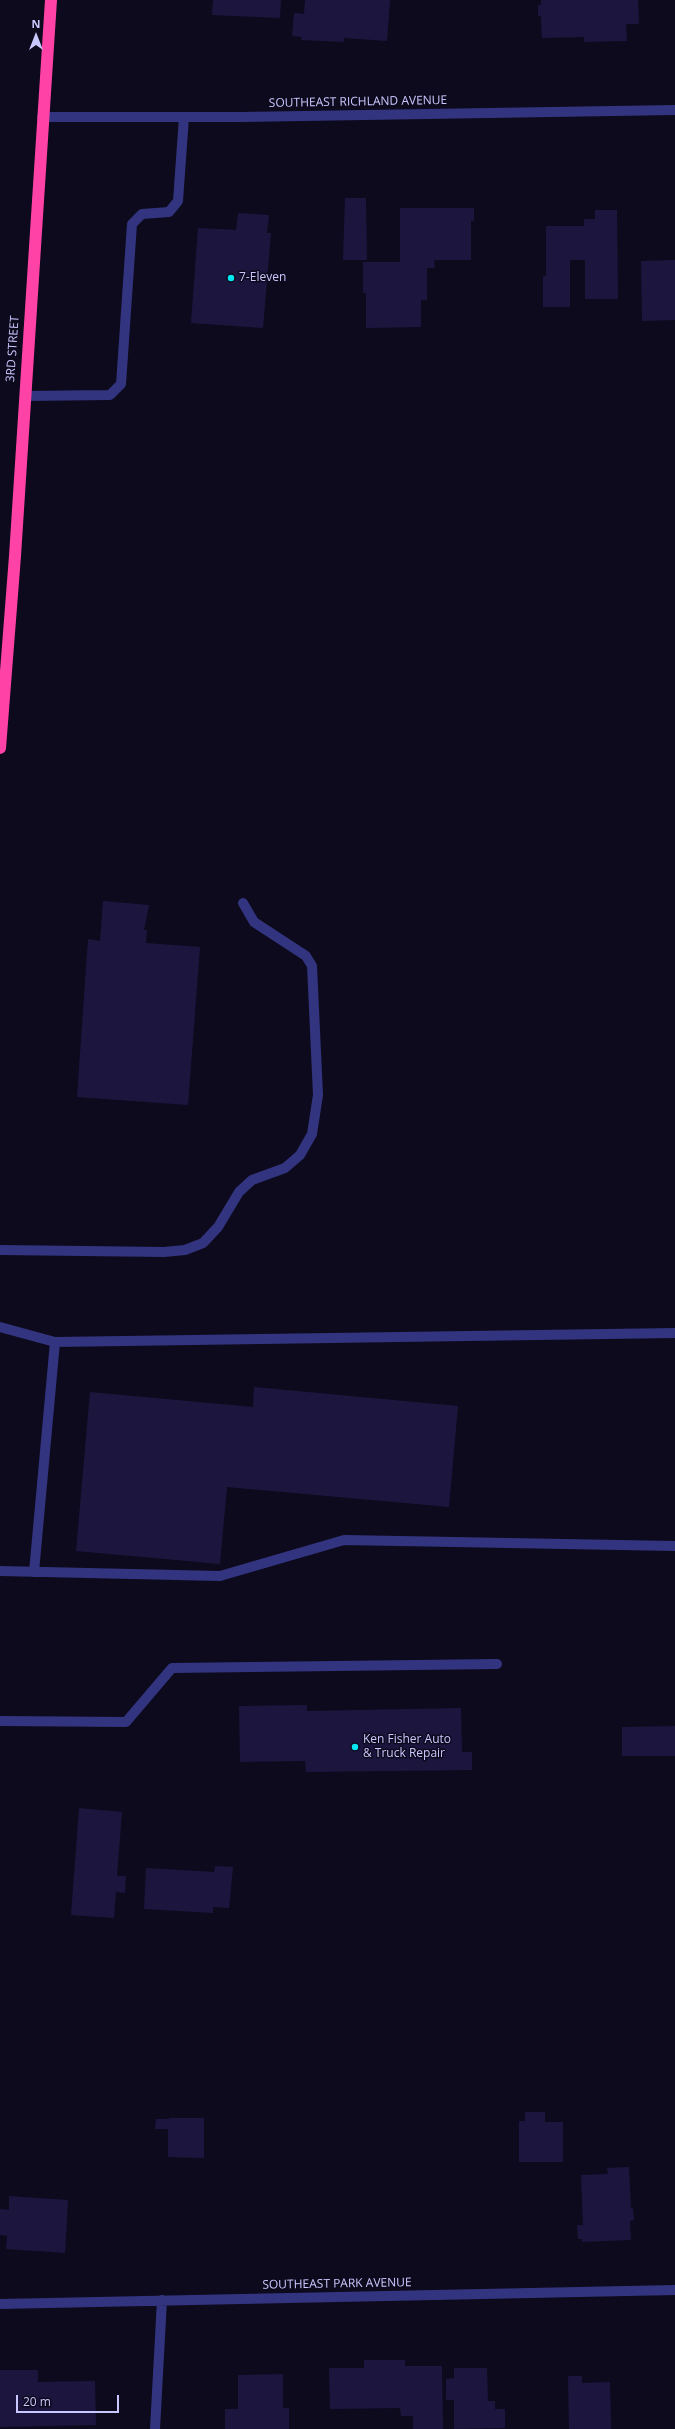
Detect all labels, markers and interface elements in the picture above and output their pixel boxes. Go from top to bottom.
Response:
north arrow [16,16,56,56]
text: N [32,16,40,31]
street label: SOUTHEAST RICHLAND AVENUE [269,93,447,111]
place label: 7-Eleven [239,271,286,285]
marker: 7-Eleven [226,273,236,283]
street label: 3RD STREET [3,315,23,383]
place label: Ken Fisher Auto & Truck Repair [363,1733,451,1761]
marker: Ken Fisher Auto & Truck Repair [350,1742,360,1752]
street label: SOUTHEAST PARK AVENUE [262,2275,412,2293]
scale bar [18,2387,121,2413]
text: 20 m [23,2393,51,2410]

